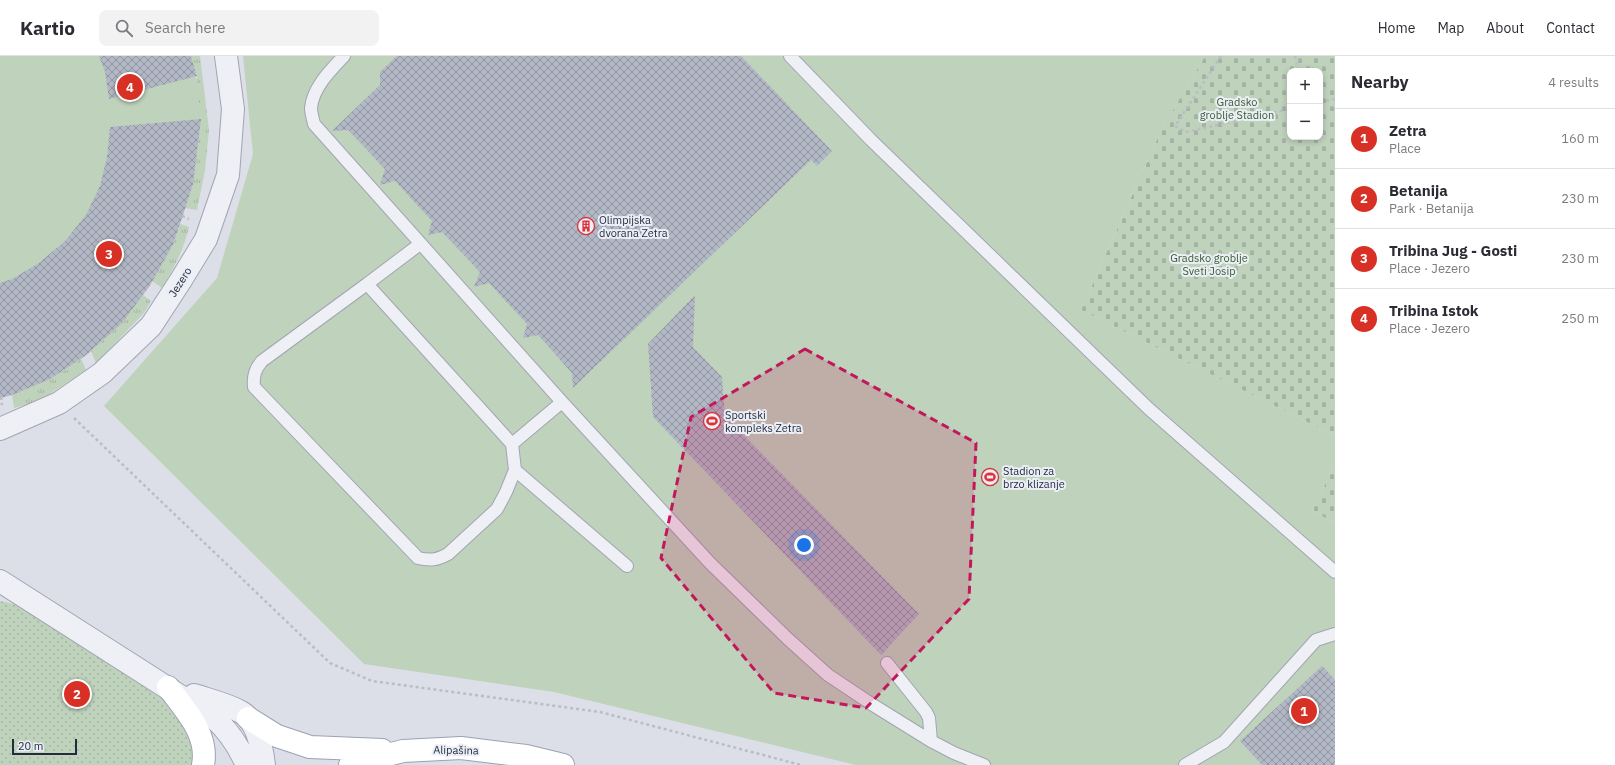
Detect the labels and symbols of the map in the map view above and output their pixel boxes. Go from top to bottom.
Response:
pin: 4 [117,72,143,102]
park label: Gradsko groblje Stadion [1200,95,1274,122]
place label: Olimpijska dvorana Zetra [599,213,668,240]
building icon: Olimpijska dvorana Zetra [576,216,596,236]
pin: 3 [96,239,122,269]
park label: Gradsko groblje Sveti Josip [1170,251,1248,278]
street label: Jezero [165,264,195,300]
place label: Sportski kompleks Zetra [725,408,802,435]
sports icon: Sportski kompleks Zetra [702,411,722,431]
place label: Stadion za brzo klizanje [1003,464,1065,491]
sports icon: Stadion za brzo klizanje [980,467,1000,487]
your location [794,535,814,555]
pin: 2 [64,679,90,709]
pin: 1 [1291,696,1317,726]
scale bar [12,737,77,756]
street label: Alipašina [433,743,479,757]

